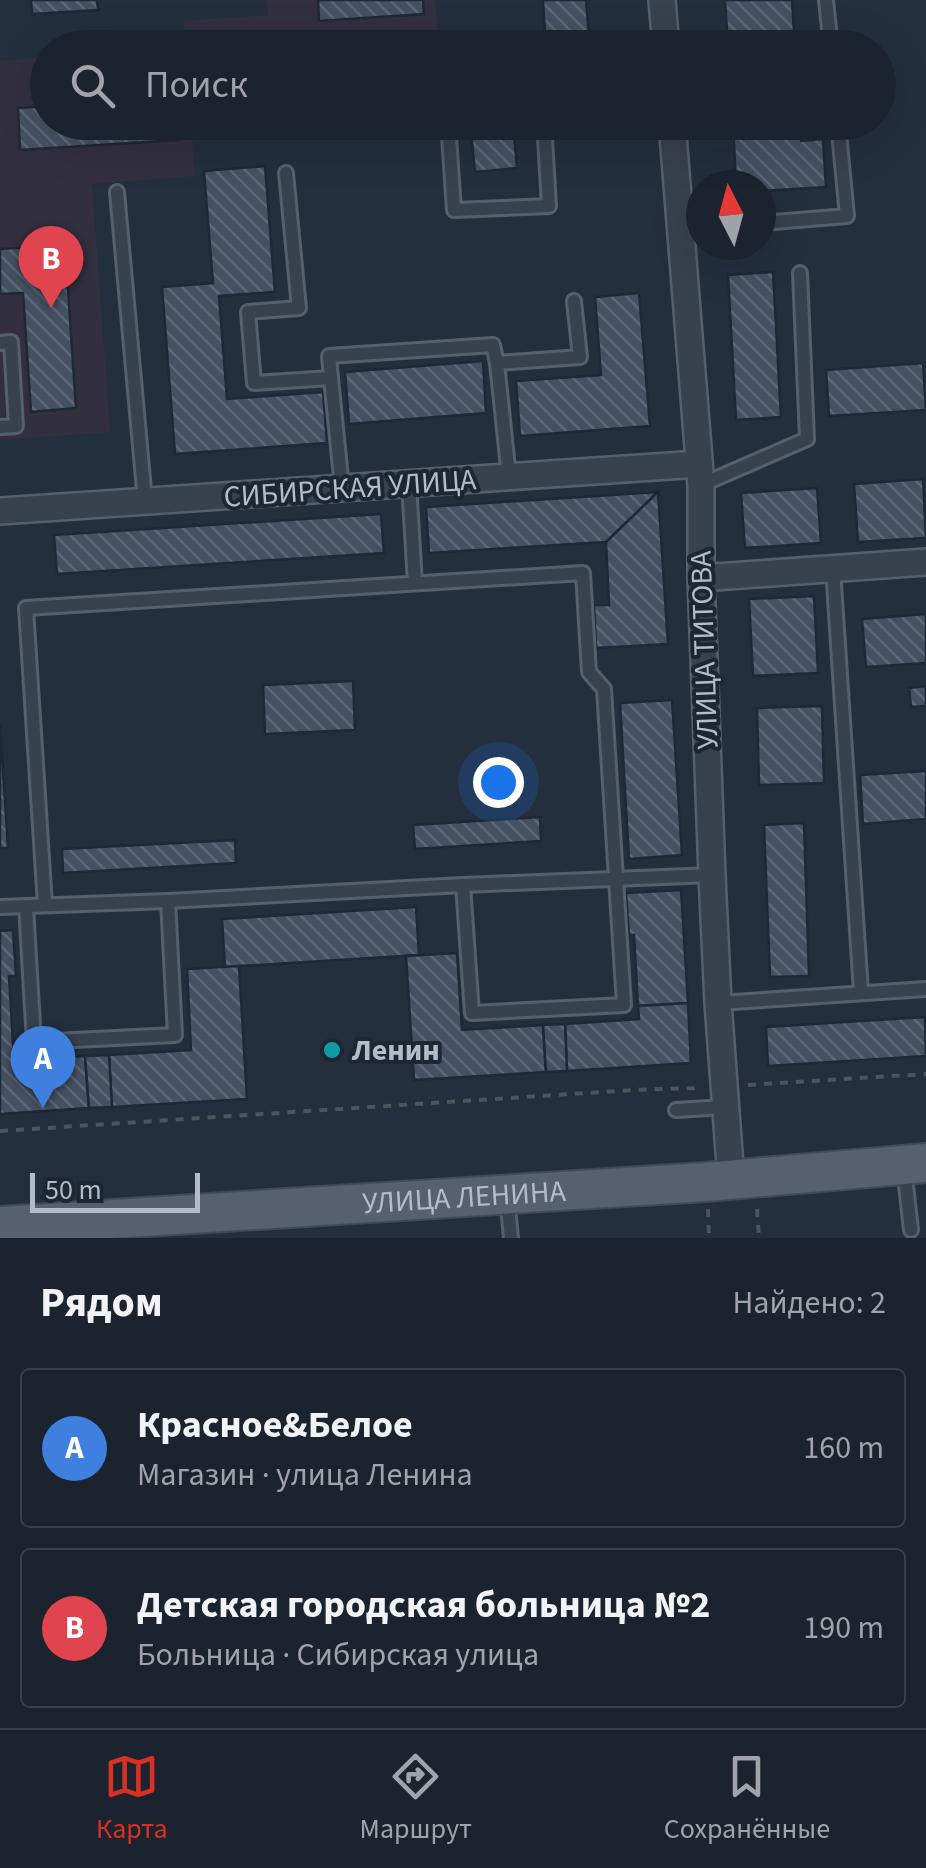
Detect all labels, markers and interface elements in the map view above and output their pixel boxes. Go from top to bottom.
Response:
search box [30,30,896,140]
icon: search [65,58,120,113]
text: Поиск [145,58,248,112]
north arrow [686,170,776,260]
pin: B [18,226,84,308]
street label: СИБИРСКАЯ УЛИЦА [222,458,478,519]
street label: УЛИЦА ТИТОВА [680,549,729,750]
your location [473,757,524,808]
pin: A [10,1026,76,1108]
place label: Ленин [351,1029,440,1072]
marker: Ленин [321,1039,343,1061]
scale bar [30,1168,200,1212]
text: 50 m [45,1170,102,1210]
street label: УЛИЦА ЛЕНИНА [361,1170,568,1225]
text: Рядом [40,1273,163,1333]
text: Найдено: 2 [732,1280,886,1326]
text: Красное&Белое [137,1398,413,1452]
text: A [65,1425,84,1471]
text: 160 m [803,1425,884,1471]
text: Магазин · улица Ленина [137,1452,473,1498]
text: Детская городская больница №2 [137,1578,710,1632]
text: B [65,1605,84,1651]
text: 190 m [803,1605,884,1651]
text: Больница · Сибирская улица [137,1632,539,1678]
tab: Карта [96,1749,168,1849]
tab: Маршрут [360,1749,472,1849]
tab: Сохранённые [664,1749,830,1849]

